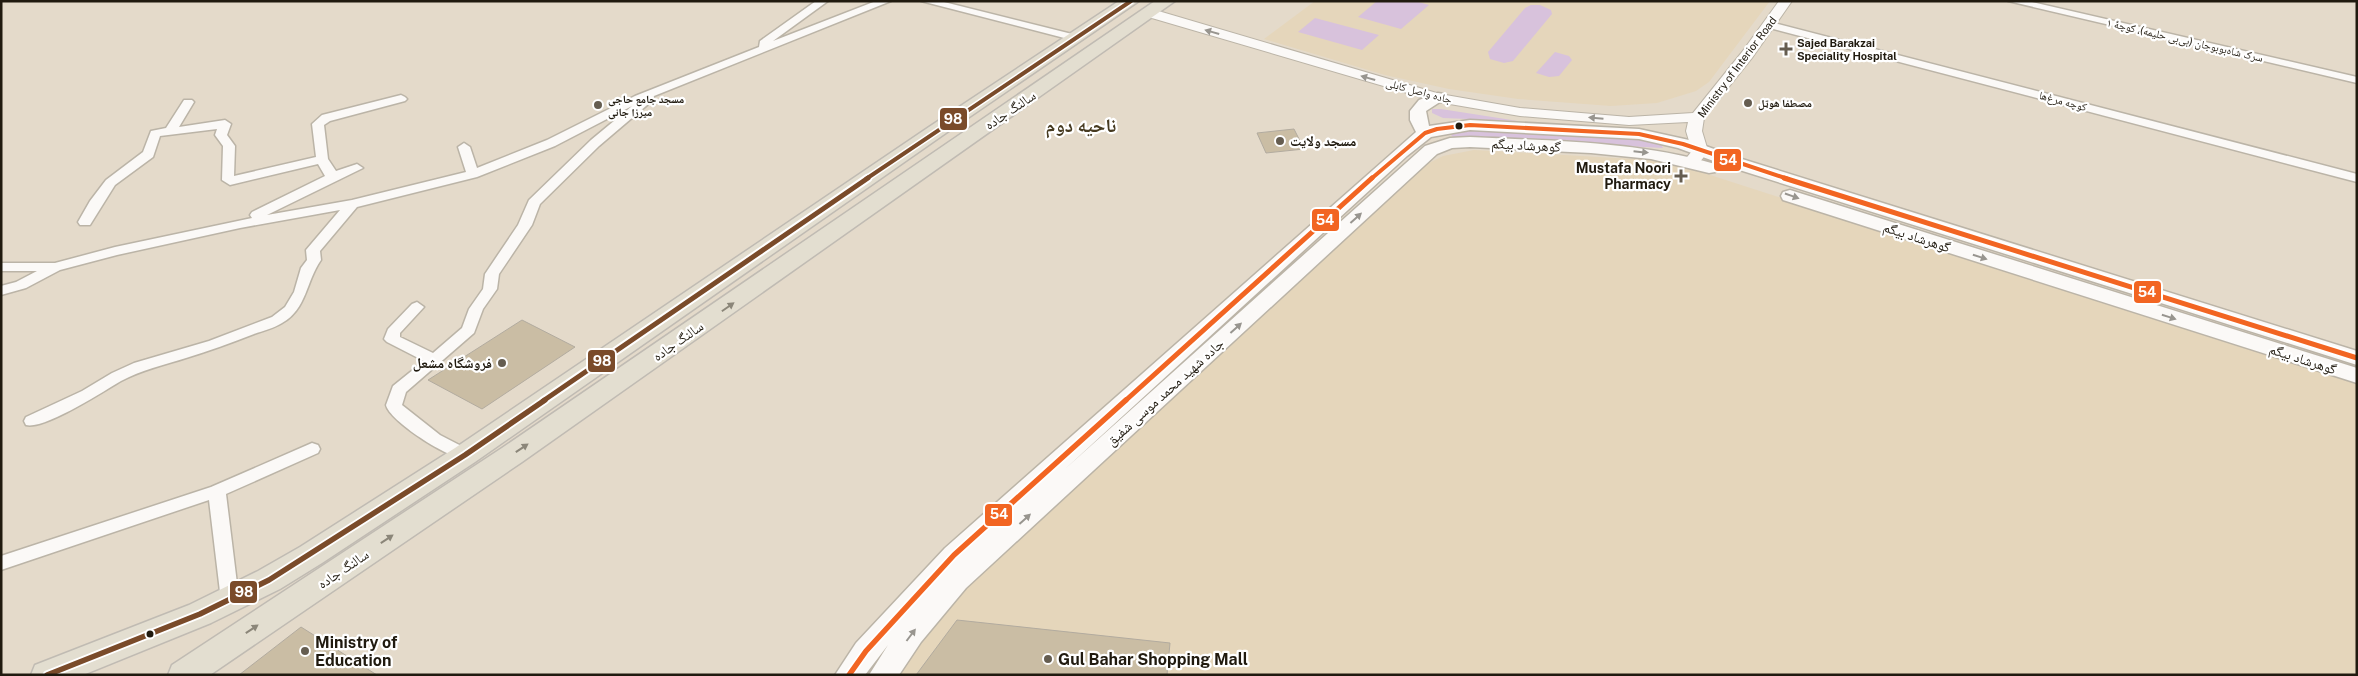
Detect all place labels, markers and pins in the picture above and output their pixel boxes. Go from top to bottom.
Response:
place label: Sajed Barakzai Speciality Hospital [1797,37,1897,62]
marker: Sajed Barakzai Speciality Hospital [1779,42,1793,56]
place label: مسجد جامع حاجی میرزا جانی [608,93,684,120]
marker: مصطفا هوټل [1742,97,1754,109]
place label: مصطفا هوټل [1758,97,1812,111]
marker: مسجد جامع حاجی میرزا جانی [592,99,604,111]
unlabelled marker [1454,121,1464,131]
place label: مسجد ولایت [1290,133,1356,149]
marker: مسجد ولایت [1274,135,1286,147]
place label: Mustafa Noori Pharmacy [1576,160,1671,192]
marker: Mustafa Noori Pharmacy [1675,170,1687,182]
place label: فروشگاه مشعل [413,355,492,372]
marker: فروشگاه مشعل [496,357,508,369]
unlabelled marker [145,629,155,639]
place label: Ministry of Education [315,633,398,670]
marker: Ministry of Education [299,645,311,657]
place label: Gul Bahar Shopping Mall [1058,650,1248,669]
marker: Gul Bahar Shopping Mall [1042,653,1054,665]

